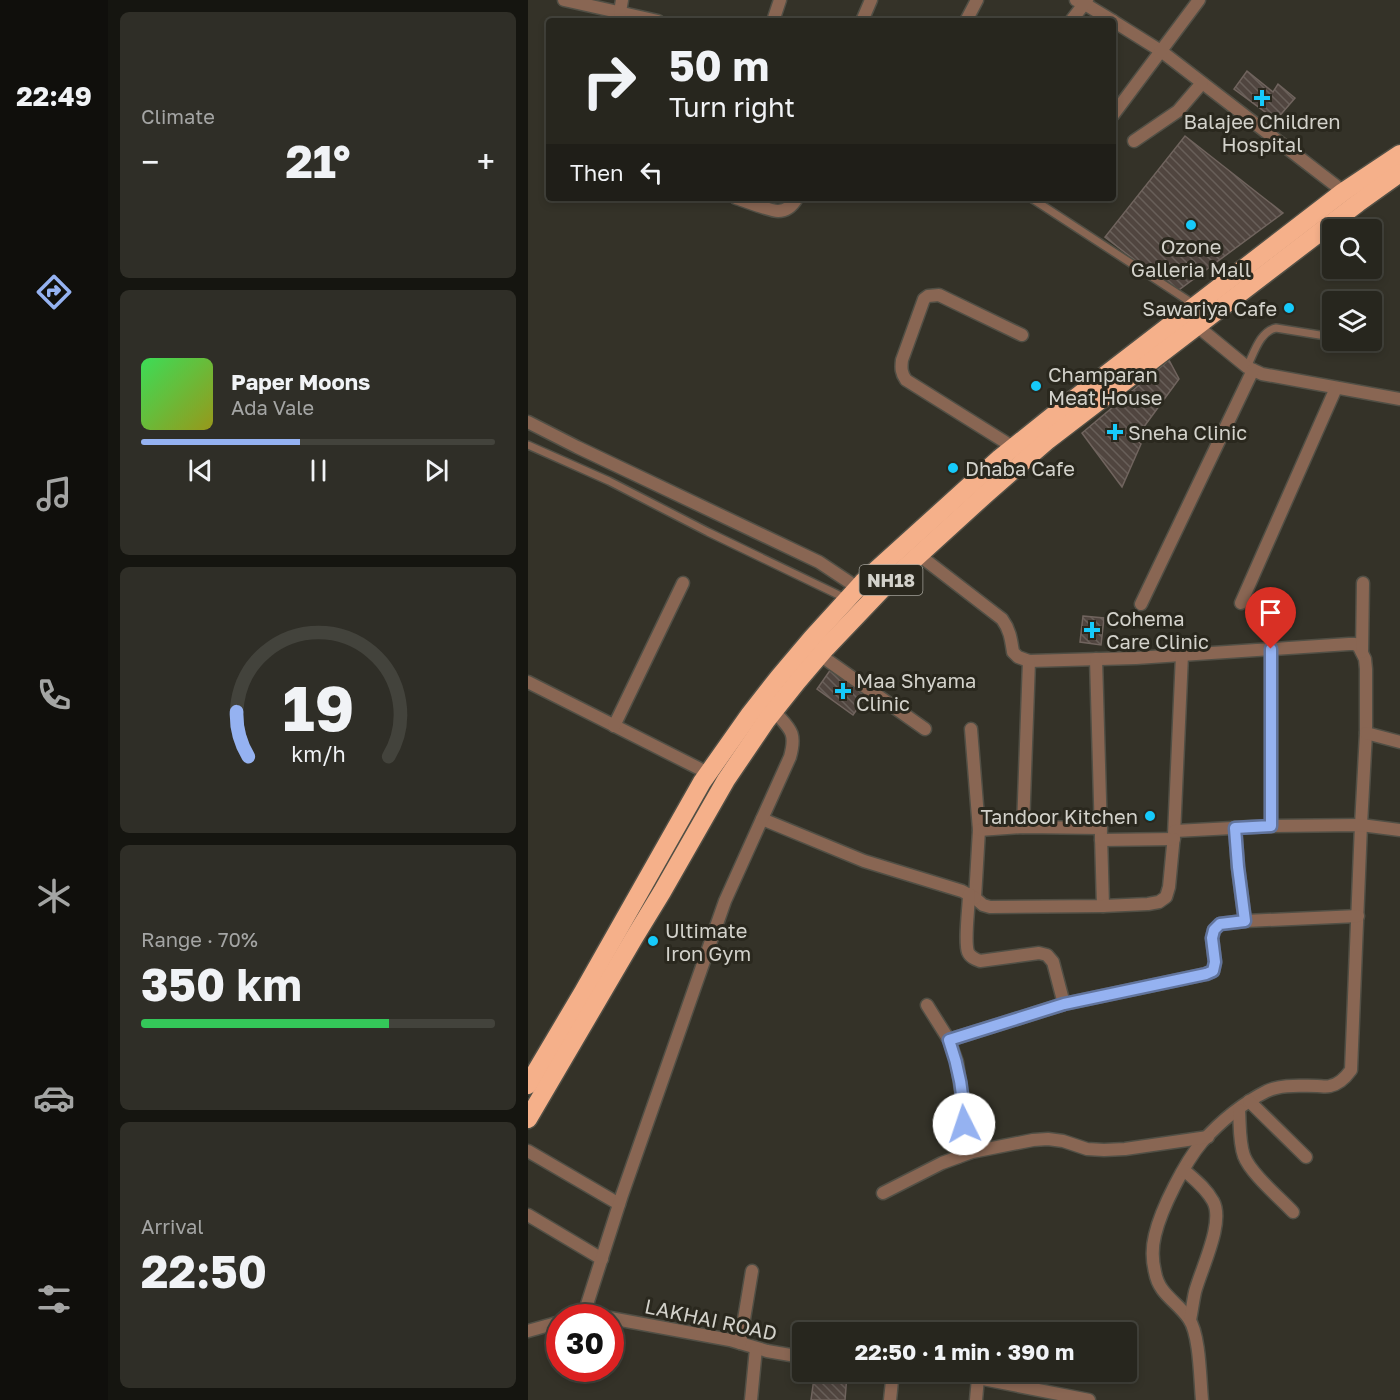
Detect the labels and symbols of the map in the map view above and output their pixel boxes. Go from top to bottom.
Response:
marker: Balajee Children Hospital [1253,89,1271,107]
place label: Balajee Children Hospital [1183,109,1341,156]
marker: Ozone Galleria Mall [1184,218,1198,232]
place label: Ozone Galleria Mall [1131,234,1251,281]
place label: Sawariya Cafe [1142,296,1277,320]
marker: Sawariya Cafe [1282,301,1296,315]
place label: Champaran Meat House [1048,362,1162,409]
marker: Champaran Meat House [1029,379,1043,393]
place label: Sneha Clinic [1128,420,1247,444]
marker: Sneha Clinic [1106,423,1124,441]
place label: Dhaba Cafe [965,456,1075,480]
marker: Dhaba Cafe [946,461,960,475]
road number: NH18 [860,565,922,595]
pin [1245,587,1296,649]
place label: Cohema Care Clinic [1106,606,1209,653]
marker: Cohema Care Clinic [1083,621,1101,639]
place label: Maa Shyama Clinic [856,668,976,715]
marker: Maa Shyama Clinic [834,682,852,700]
place label: Tandoor Kitchen [980,804,1138,828]
marker: Tandoor Kitchen [1143,809,1157,823]
place label: Ultimate Iron Gym [665,918,751,965]
marker: Ultimate Iron Gym [646,934,660,948]
position arrow [932,1092,996,1156]
street label: LAKHAI ROAD [643,1293,779,1345]
speed limit sign: 30 [546,1304,624,1382]

